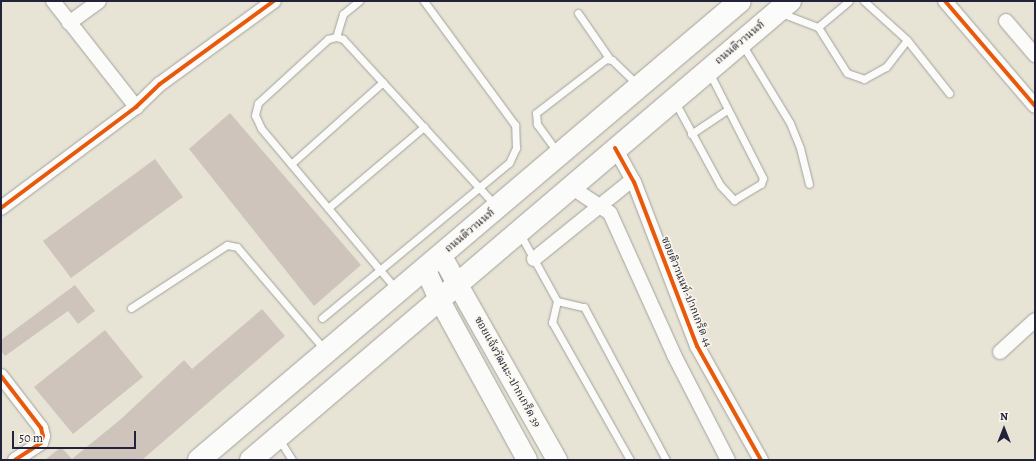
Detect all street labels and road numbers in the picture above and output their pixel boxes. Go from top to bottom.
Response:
street label: ถนนติวานนท์ [712,18,768,68]
street label: ถนนติวานนท์ [442,206,498,256]
street label: ซอยติวานนท์-ปากเกร็ด 44 [658,235,714,349]
street label: ซอยแจ้งวัฒนะ-ปากเกร็ด 39 [471,314,543,430]

